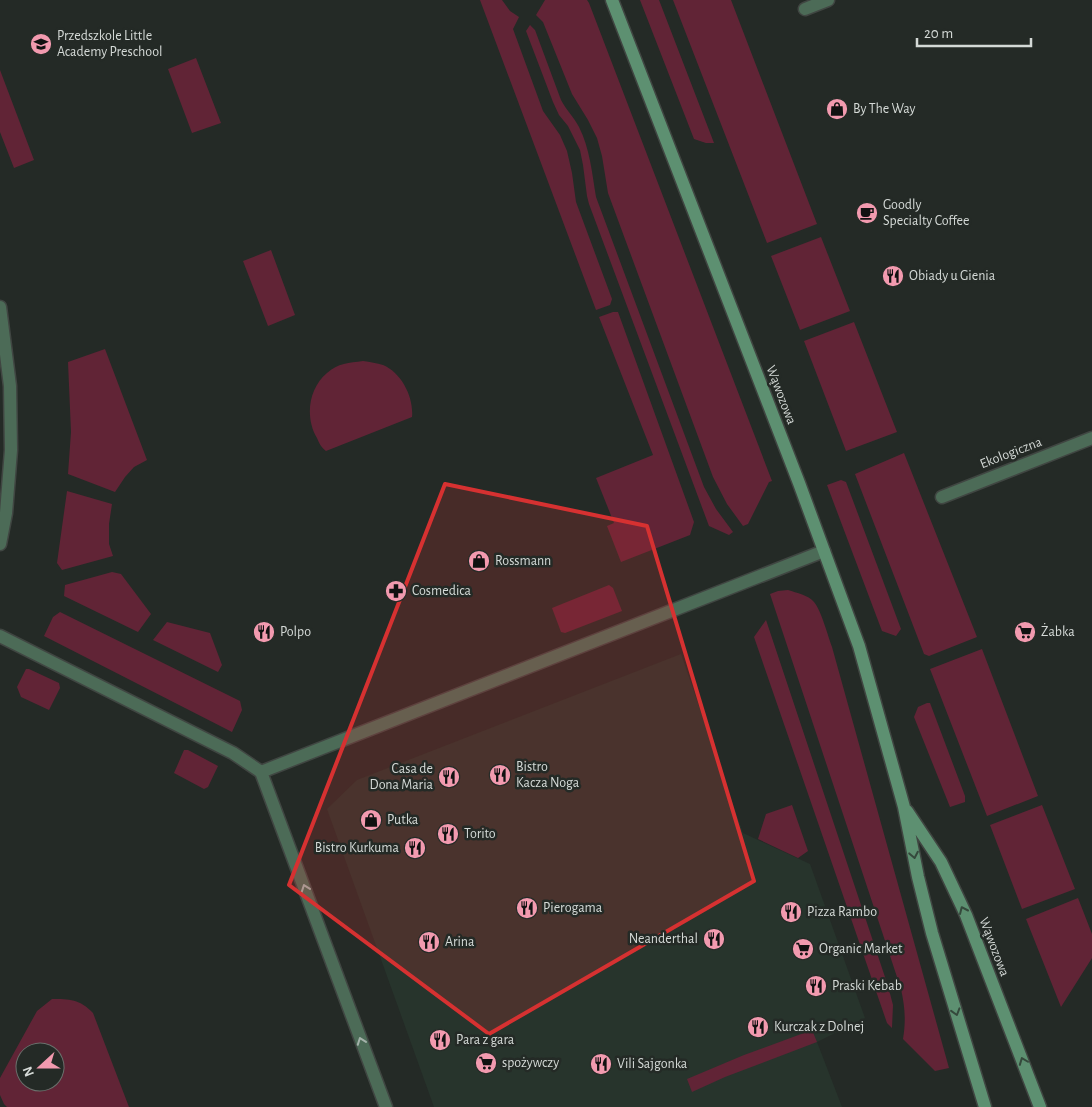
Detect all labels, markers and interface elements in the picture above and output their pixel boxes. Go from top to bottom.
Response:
scale bar [917,15,1031,47]
text: 20 m [924,26,953,41]
place label: Przedszkole Little Academy Preschool [57,29,163,59]
school or university icon: Przedszkole Little Academy Preschool [29,32,53,56]
shop icon: By The Way [825,97,849,121]
place label: By The Way [853,102,916,116]
place label: Goodly Specialty Coffee [883,198,969,228]
cafe icon: Goodly Specialty Coffee [855,201,879,225]
restaurant icon: Obiady u Gienia [881,264,905,288]
place label: Obiady u Gienia [909,269,996,283]
street label: Wąwozowa [763,364,799,427]
street label: Ekologiczna [978,435,1044,471]
shop icon: Rossmann [467,549,491,573]
place label: Rossmann [495,554,551,568]
pharmacy icon: Cosmedica [384,579,408,603]
place label: Cosmedica [412,584,472,598]
restaurant icon: Polpo [252,620,276,644]
supermarket icon: Żabka [1013,620,1037,644]
place label: Żabka [1041,622,1075,639]
place label: Polpo [280,625,311,639]
place label: Bistro Kacza Noga [516,760,580,790]
place label: Casa de Dona Maria [370,762,434,792]
restaurant icon: Bistro Kacza Noga [488,763,512,787]
restaurant icon: Casa de Dona Maria [437,765,461,789]
shop icon: Putka [359,808,383,832]
place label: Putka [387,813,419,827]
restaurant icon: Torito [436,822,460,846]
place label: Torito [464,827,496,841]
restaurant icon: Bistro Kurkuma [403,836,427,860]
place label: Bistro Kurkuma [315,841,400,855]
one-way arrow [908,851,918,860]
one-way arrow [301,885,311,893]
restaurant icon: Pierogama [515,896,539,920]
restaurant icon: Pizza Rambo [779,900,803,924]
place label: Pierogama [543,901,603,915]
place label: Pizza Rambo [807,905,877,919]
one-way arrow [959,906,970,915]
street label: Wąwozowa [976,916,1012,979]
restaurant icon: Neanderthal [702,927,726,951]
restaurant icon: Arina [417,930,441,954]
place label: Neanderthal [629,932,698,946]
place label: Arina [445,935,475,949]
supermarket icon: Organic Market [791,937,815,961]
place label: Organic Market [819,942,903,956]
restaurant icon: Praski Kebab [804,974,828,998]
place label: Praski Kebab [832,979,902,993]
one-way arrow [950,1007,960,1016]
restaurant icon: Kurczak z Dolnej [746,1015,770,1039]
place label: Kurczak z Dolnej [774,1020,864,1034]
restaurant icon: Para z gara [428,1028,452,1052]
place label: Para z gara [456,1033,515,1047]
one-way arrow [357,1037,367,1046]
north arrow [15,1042,65,1092]
supermarket icon: spożywczy [474,1051,498,1075]
restaurant icon: Vili Sajgonka [589,1052,613,1076]
place label: spożywczy [502,1056,559,1070]
place label: Vili Sajgonka [617,1057,688,1071]
one-way arrow [1018,1058,1028,1066]
text: N [21,1064,37,1078]

